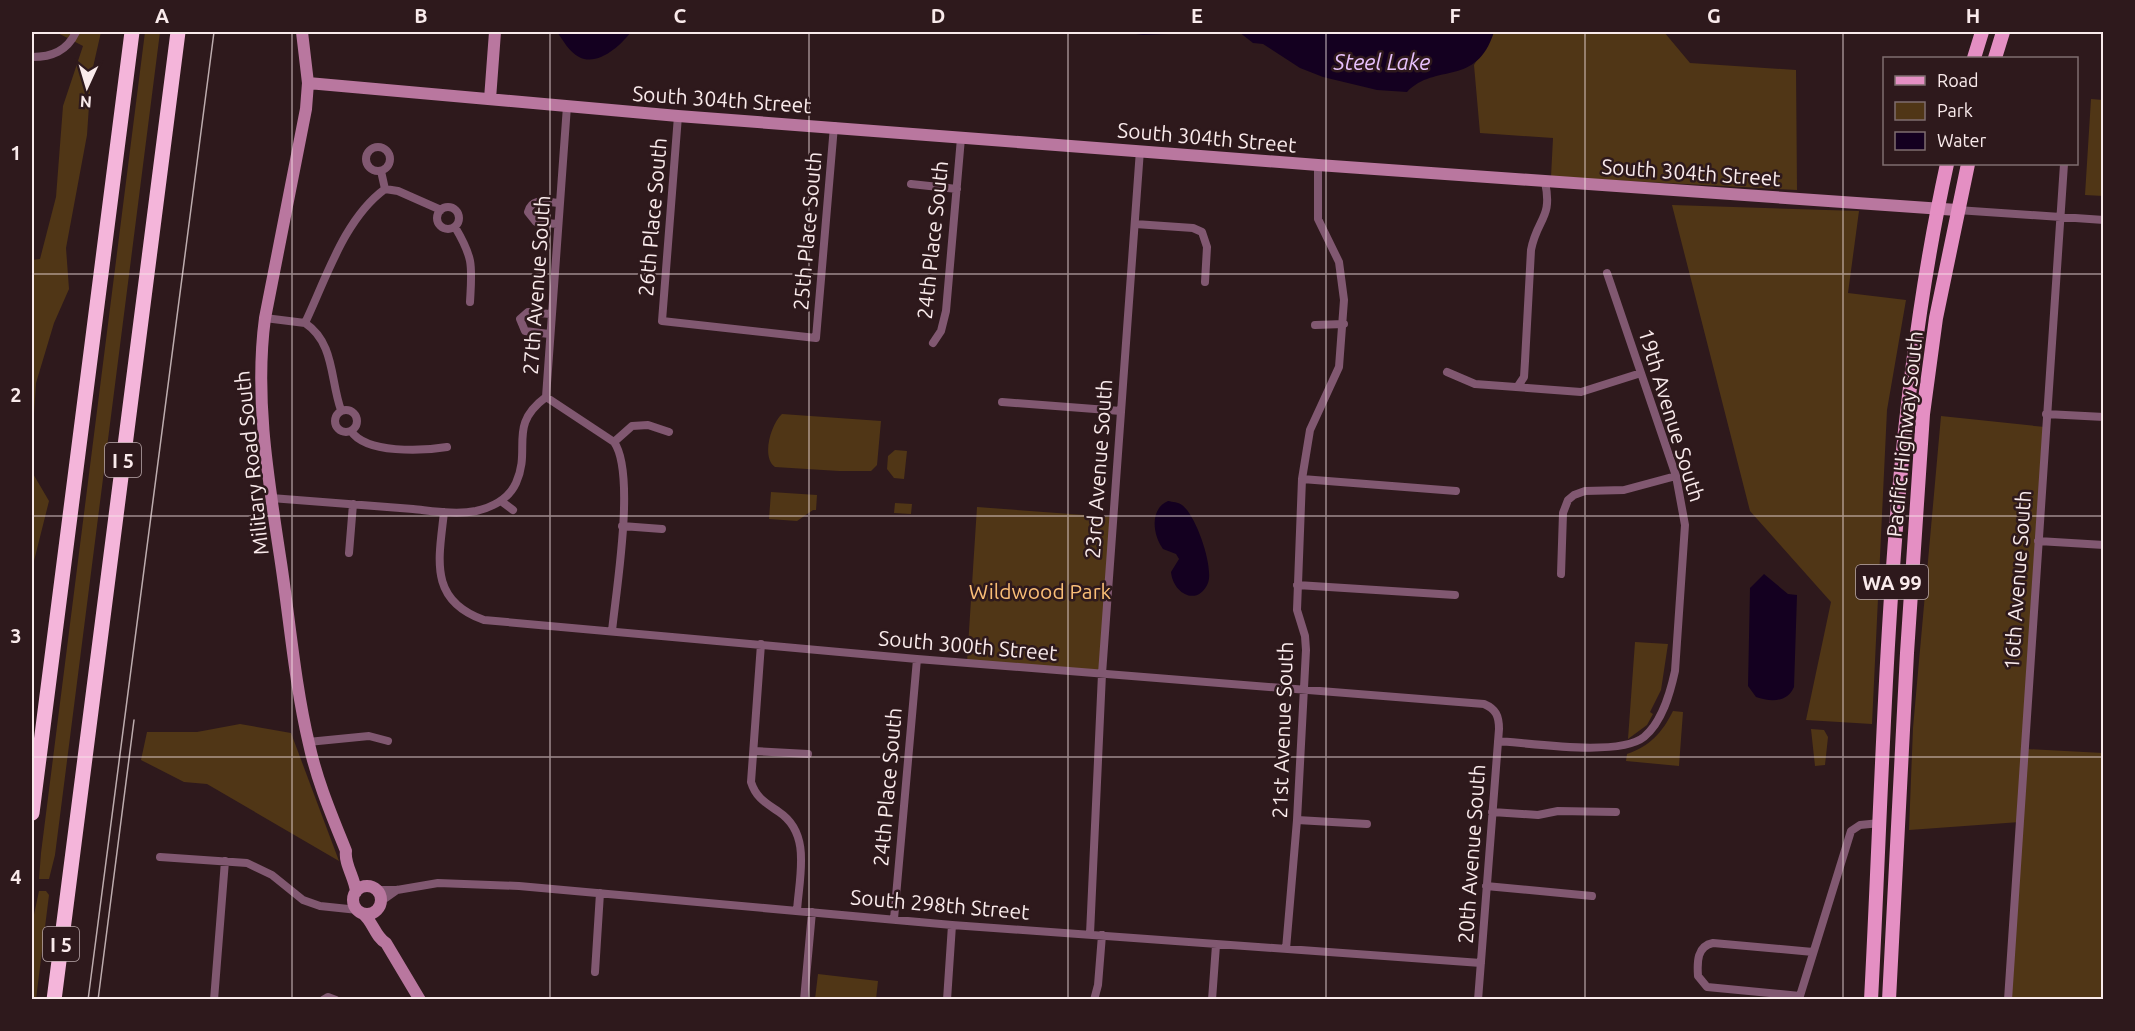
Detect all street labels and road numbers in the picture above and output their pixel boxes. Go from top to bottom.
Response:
street label: South 304th Street [632,81,812,117]
street label: South 304th Street [1117,117,1297,157]
street label: 26th Place South [633,137,671,297]
street label: 25th Place South [788,151,826,311]
street label: South 304th Street [1601,154,1781,190]
street label: 24th Place South [912,160,952,320]
street label: 27th Avenue South [518,194,554,376]
street label: 19th Avenue South [1634,326,1710,504]
street label: Pacific Highway South [1881,330,1927,538]
street label: Military Road South [229,370,273,556]
street label: 23rd Avenue South [1080,378,1116,560]
road number: I 5 [105,443,141,477]
street label: 16th Avenue South [1999,489,2035,671]
road number: WA 99 [1856,565,1928,599]
street label: South 300th Street [878,625,1058,665]
street label: 21st Avenue South [1267,641,1297,819]
street label: 24th Place South [868,707,906,867]
street label: 20th Avenue South [1453,763,1489,945]
street label: South 298th Street [850,884,1030,924]
road number: I 5 [43,927,79,961]

